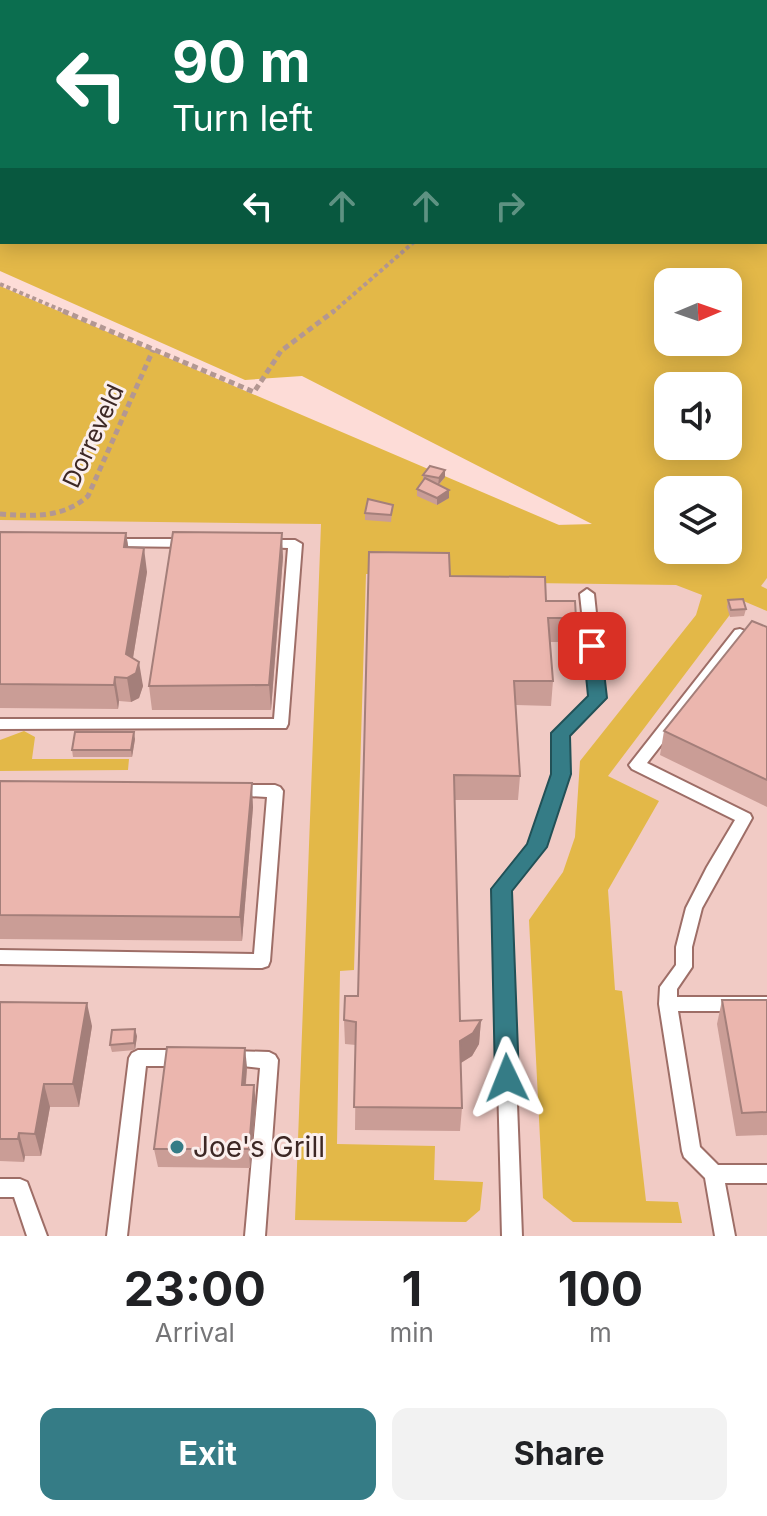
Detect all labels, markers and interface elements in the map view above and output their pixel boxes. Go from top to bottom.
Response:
text: 90 m [172,28,311,96]
icon: left [40,32,144,136]
text: Turn left [172,96,313,140]
icon: left [236,184,280,228]
icon: ahead [320,184,364,228]
icon: ahead [404,184,448,228]
icon: right [488,184,532,228]
north arrow [654,268,742,356]
map controls [654,268,742,564]
button: sound [654,372,742,460]
street label: Dorreveld [56,380,130,492]
button: layers [654,476,742,564]
pin [558,612,626,680]
icon: arrive [570,624,614,668]
position arrow [465,1036,549,1120]
place label: Joe's Grill [193,1130,325,1164]
marker: Joe's Grill [168,1138,186,1156]
text: 23:00 [124,1259,266,1318]
text: 1 [401,1259,422,1318]
text: 100 [558,1259,643,1318]
text: Arrival [155,1317,235,1348]
text: min [390,1317,434,1348]
text: m [589,1317,612,1348]
button: Exit [40,1408,376,1500]
button: Share [392,1408,727,1500]

